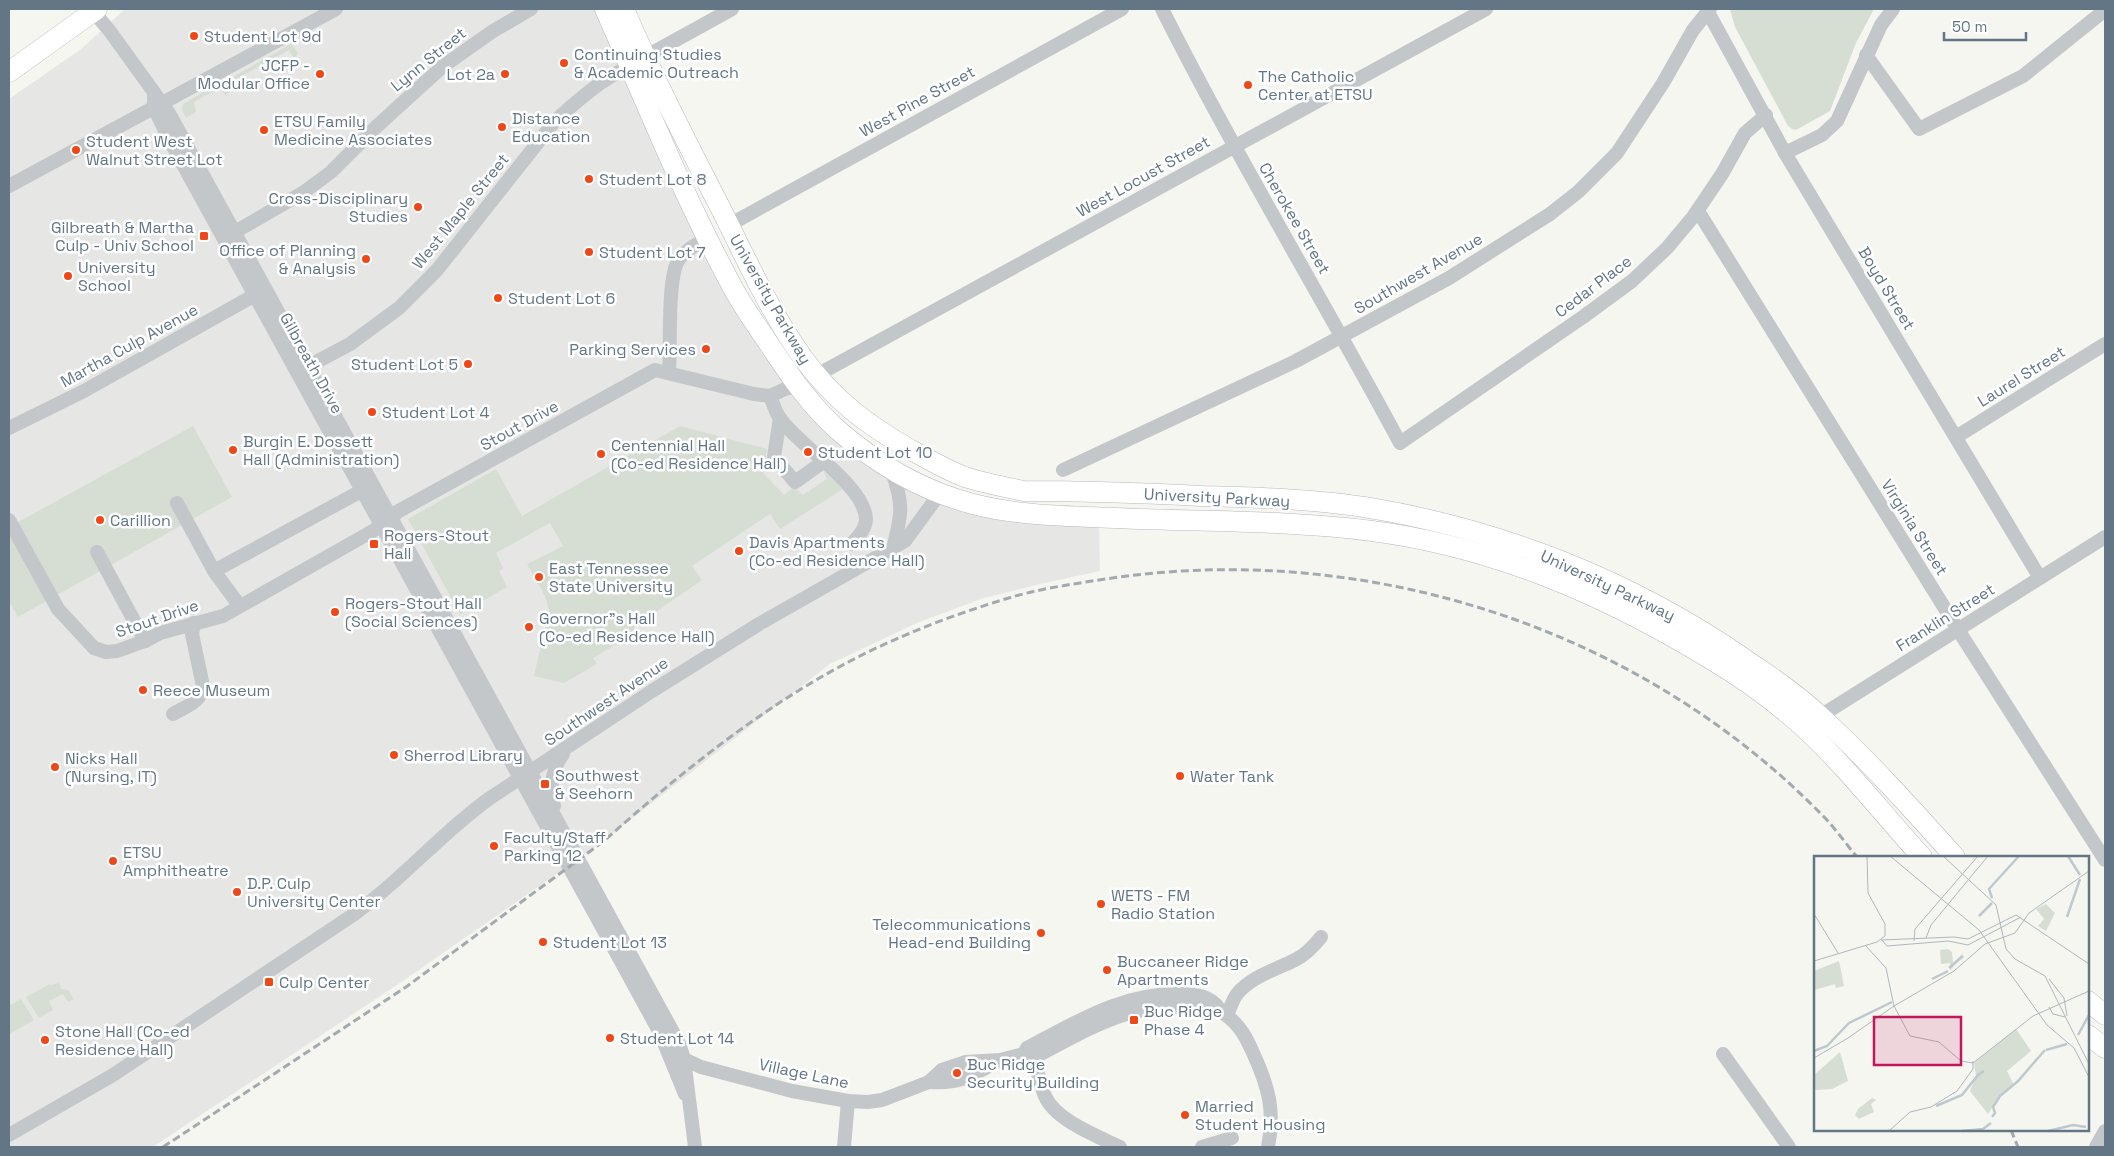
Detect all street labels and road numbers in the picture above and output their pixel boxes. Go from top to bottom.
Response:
street label: Lynn Street [386,23,470,96]
street label: West Pine Street [856,61,979,142]
street label: West Locust Street [1073,131,1214,222]
street label: West Maple Street [407,149,513,273]
street label: Cherokee Street [1254,159,1335,278]
street label: Southwest Avenue [1350,228,1486,319]
street label: University Parkway [725,231,816,368]
street label: Boyd Street [1853,243,1920,334]
street label: Cedar Place [1551,251,1636,322]
street label: Martha Culp Avenue [57,299,202,392]
street label: Gilbreath Drive [275,309,348,417]
street label: Laurel Street [1973,341,2069,412]
street label: Stout Drive [476,395,562,456]
street label: Virginia Street [1877,475,1953,579]
street label: University Parkway [1143,483,1291,512]
street label: University Parkway [1537,545,1679,626]
street label: Franklin Street [1892,579,1999,656]
street label: Stout Drive [113,594,201,642]
street label: Southwest Avenue [540,652,672,751]
street label: Village Lane [757,1054,851,1093]

